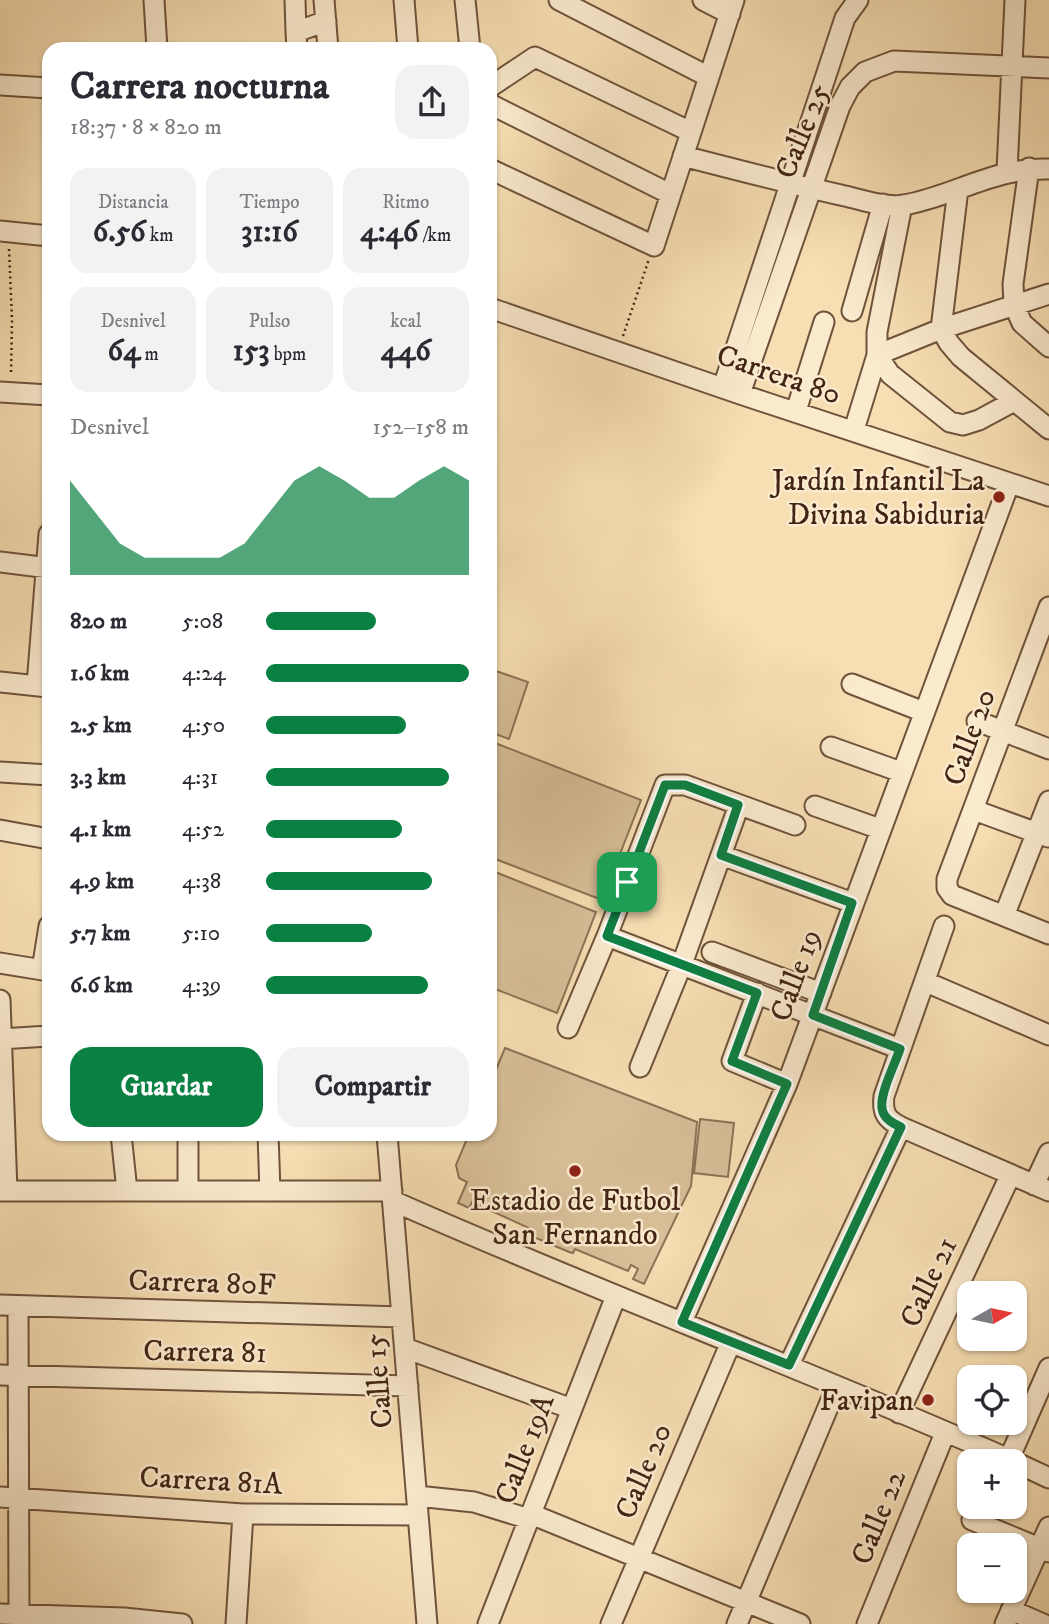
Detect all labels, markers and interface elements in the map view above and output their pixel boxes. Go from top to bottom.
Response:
text: Carrera nocturna [70,63,329,111]
button: share [395,65,469,139]
street label: Calle 25 [768,79,839,184]
text: 18:37 · 8 × 820 m [70,113,222,142]
text: Distancia [98,191,168,214]
text: Tiempo [239,191,300,214]
text: Ritmo [382,191,429,214]
text: 6.56 [93,214,146,251]
text: 31:16 [241,214,298,251]
text: 4:46 [360,214,418,251]
text: km [146,224,174,247]
text: /km [418,224,451,247]
text: Desnivel [101,310,166,333]
text: Pulso [249,310,290,333]
text: kcal [390,310,421,333]
text: 64 [108,333,140,370]
text: 153 [233,333,270,370]
text: 446 [381,333,431,370]
street label: Carrera 80 [712,337,845,414]
text: m [140,343,159,366]
text: bpm [270,343,306,366]
text: Desnivel [70,413,149,442]
text: 152–158 m [372,413,469,442]
place label: Jardín Infantil La Divina Sabiduria [769,463,985,534]
marker: Jardín Infantil La Divina Sabiduria [991,489,1007,505]
text: 820 m [70,607,127,636]
text: 5:08 [182,607,223,636]
text: 1.6 km [70,659,129,688]
text: 4:24 [182,659,226,688]
street label: Calle 20 [936,684,1005,791]
text: 2.5 km [70,711,132,740]
text: 4:50 [182,711,225,740]
text: 3.3 km [70,763,126,792]
text: 4:31 [182,763,218,792]
text: 4.1 km [70,815,131,844]
text: 4:52 [182,815,224,844]
pin [597,852,657,912]
icon: arrive [608,863,646,901]
text: 4.9 km [70,867,134,896]
text: 4:38 [182,867,221,896]
text: 5.7 km [70,919,131,948]
text: 5:10 [182,919,220,948]
street label: Calle 19 [763,924,830,1027]
text: 6.6 km [70,971,133,1000]
text: 4:39 [182,971,221,1000]
button: Guardar [70,1047,263,1127]
button: Compartir [277,1047,469,1127]
marker: Estadio de Futbol San Fernando [567,1163,583,1179]
place label: Estadio de Futbol San Fernando [470,1183,680,1254]
street label: Calle 21 [892,1232,966,1334]
street label: Carrera 80F [128,1262,276,1305]
north arrow [957,1281,1027,1351]
map controls [957,1281,1027,1603]
street label: Calle 15 [357,1332,402,1430]
street label: Carrera 81 [143,1333,267,1372]
button: locate [957,1365,1027,1435]
place label: Favipan [819,1383,914,1420]
street label: Calle 19A [488,1389,564,1510]
marker: Favipan [920,1392,936,1408]
street label: Calle 20 [608,1418,681,1525]
button: + [957,1449,1027,1519]
street label: Carrera 81A [139,1459,284,1504]
street label: Calle 22 [844,1465,915,1570]
button: − [957,1533,1027,1603]

